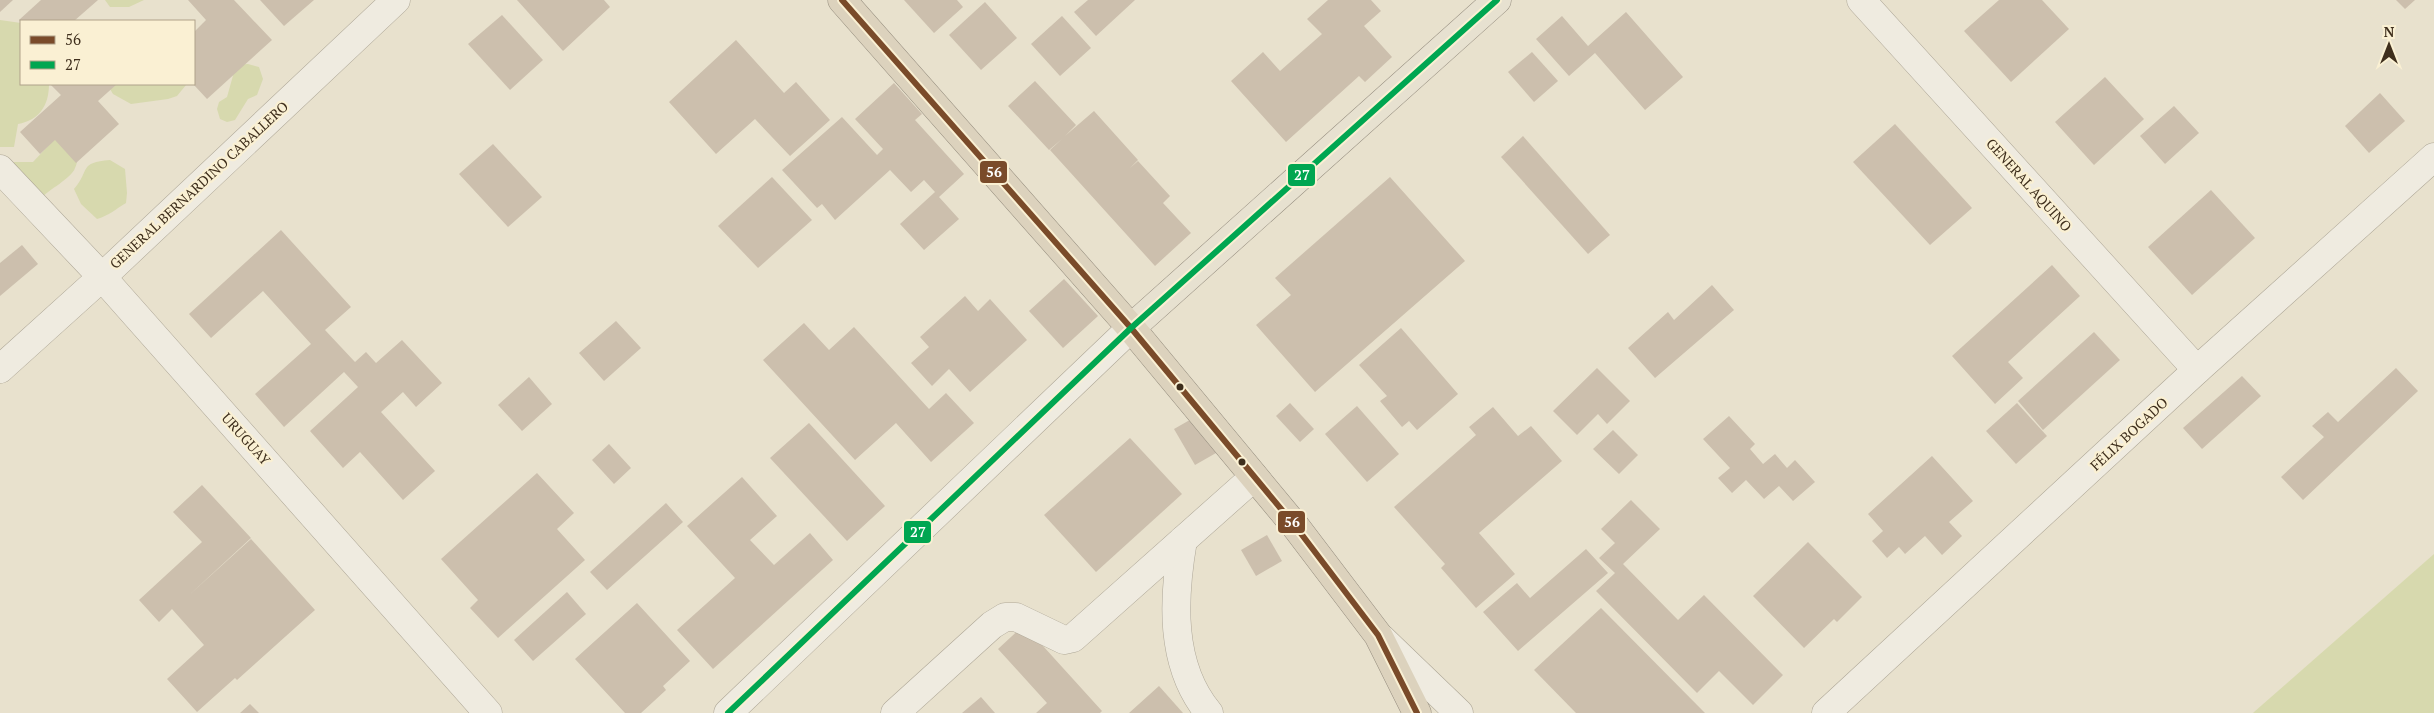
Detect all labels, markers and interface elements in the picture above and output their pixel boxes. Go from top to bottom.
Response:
legend [20,20,195,85]
north arrow [2364,20,2414,70]
text: N [2384,22,2395,41]
text: 56 [65,29,81,49]
text: 27 [65,54,81,74]
street label: GENERAL BERNARDINO CABALLERO [105,97,292,273]
street label: GENERAL AQUINO [1982,134,2076,235]
line badge: 56 [979,160,1008,184]
text: 56 [986,162,1002,181]
line badge: 27 [1287,163,1316,187]
text: 27 [1294,165,1310,184]
unlabelled marker [1175,382,1185,392]
street label: FÉLIX BOGADO [2086,393,2172,475]
street label: URUGUAY [218,408,276,470]
unlabelled marker [1237,457,1247,467]
line badge: 56 [1277,510,1306,534]
text: 56 [1284,512,1300,531]
line badge: 27 [903,520,932,544]
text: 27 [910,522,926,541]

